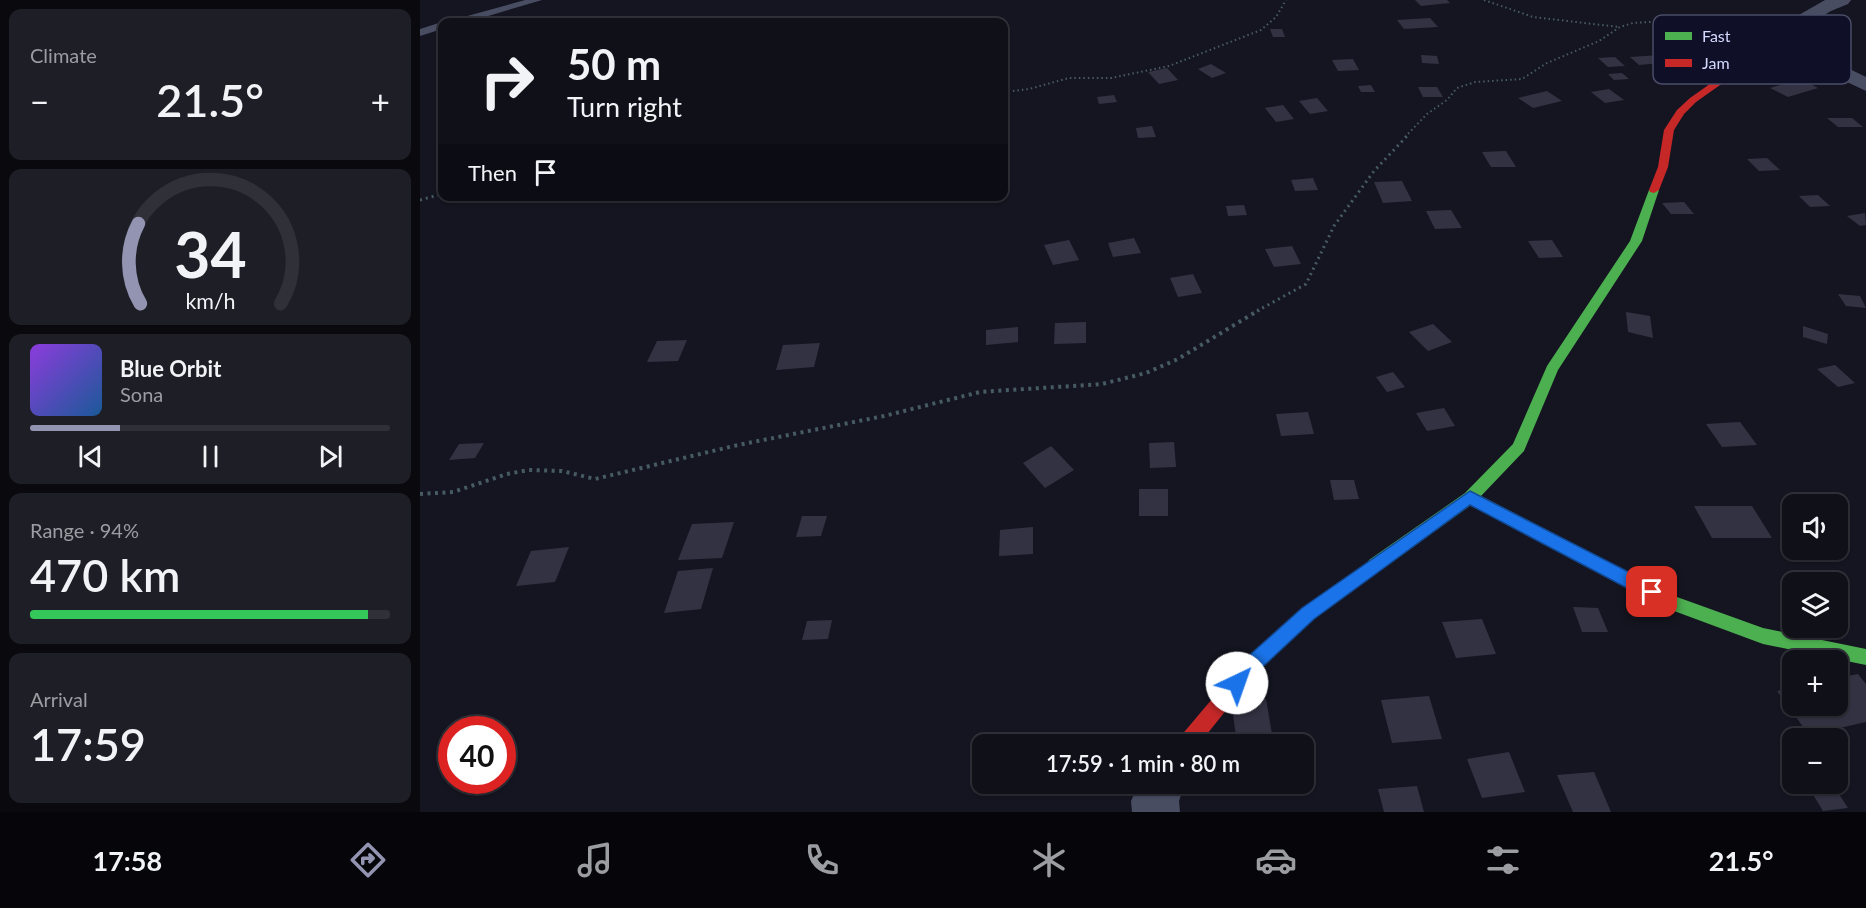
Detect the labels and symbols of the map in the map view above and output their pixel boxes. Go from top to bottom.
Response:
legend [1653,15,1851,84]
text: Fast [1702,26,1731,45]
text: Jam [1702,53,1730,72]
pin [1626,566,1677,617]
position arrow [1205,651,1269,715]
speed limit sign: 40 [438,716,516,794]

